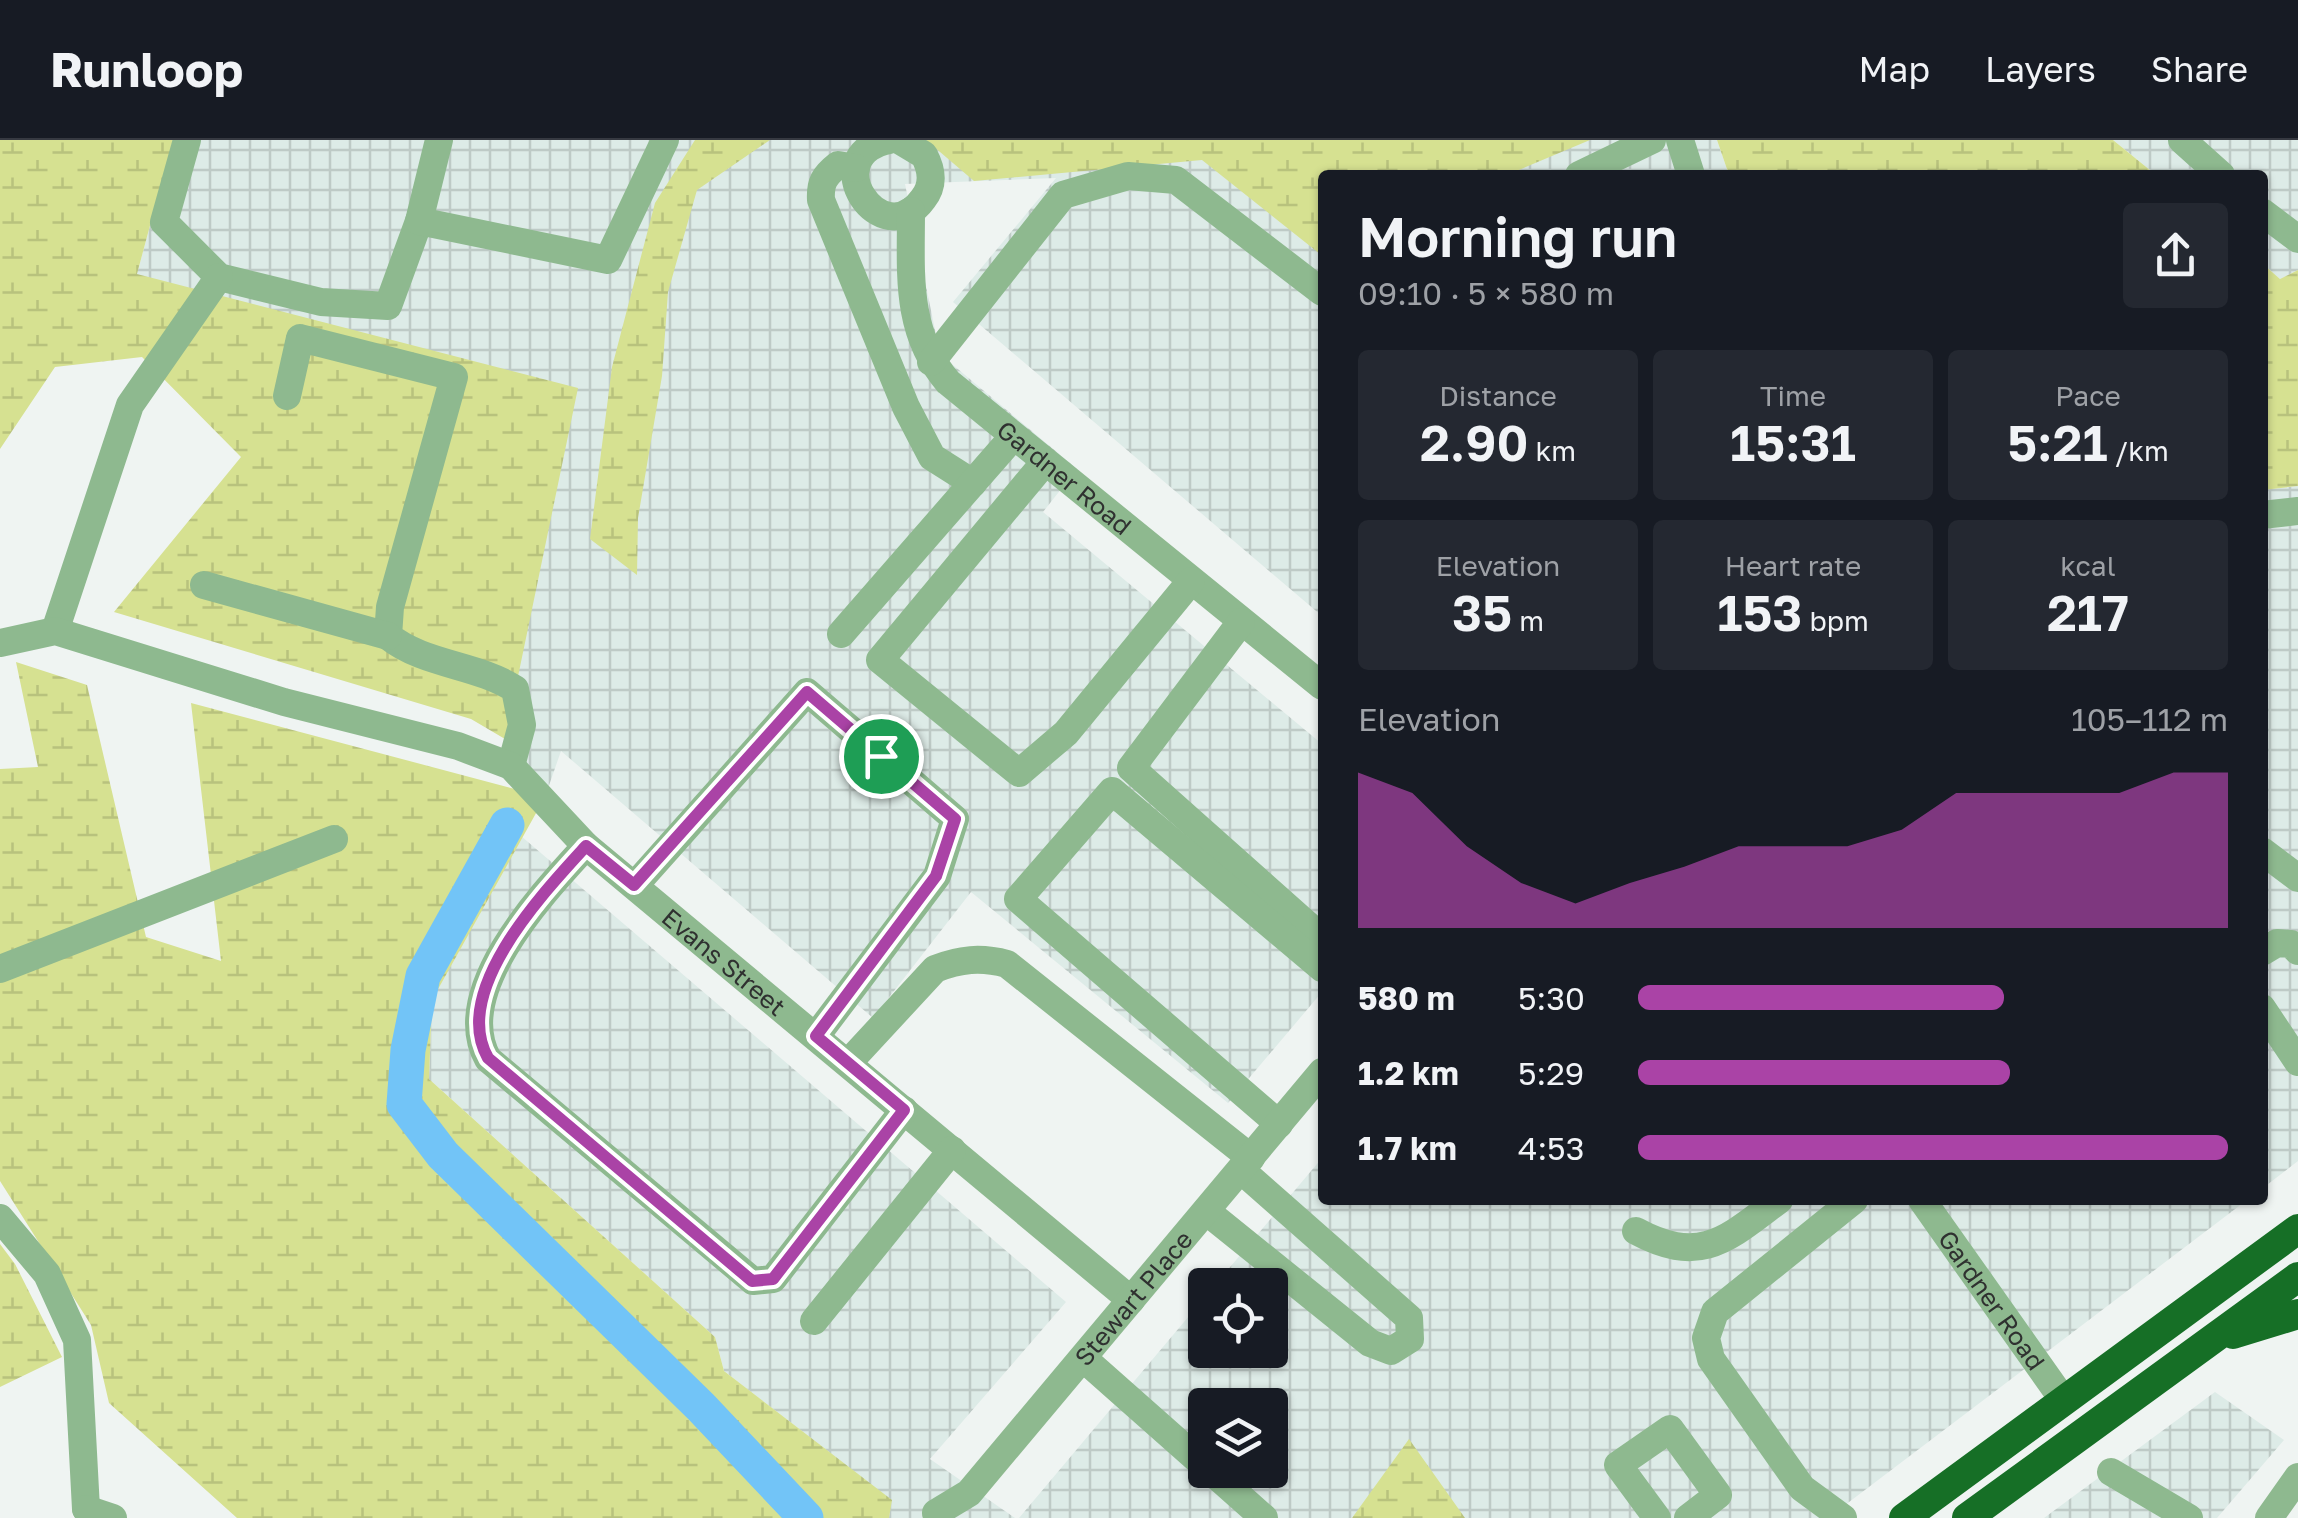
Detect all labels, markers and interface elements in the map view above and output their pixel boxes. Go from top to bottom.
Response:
text: Runloop [50,40,243,98]
text: Map [1859,48,1930,90]
text: Layers [1985,48,2096,90]
text: Share [2151,48,2248,90]
text: Morning run [1358,203,1677,269]
button: share [2123,203,2228,308]
text: 09:10 · 5 × 580 m [1358,274,1614,312]
text: Distance [1439,379,1557,412]
text: Time [1760,379,1826,412]
text: Pace [2055,379,2121,412]
text: 2.90 [1420,412,1529,472]
text: 15:31 [1730,412,1856,472]
text: 5:21 [2007,412,2108,472]
street label: Gardner Road [991,413,1138,541]
text: km [1529,434,1576,467]
text: /km [2108,434,2169,467]
text: Elevation [1436,549,1560,582]
text: Heart rate [1725,549,1861,582]
text: kcal [2060,549,2116,582]
text: 35 [1452,582,1512,642]
text: 153 [1717,582,1803,642]
text: 217 [2047,582,2129,642]
text: m [1512,604,1544,637]
text: bpm [1803,604,1869,637]
text: Elevation [1358,700,1500,738]
text: 105–112 m [2071,700,2228,738]
pin [839,714,924,799]
icon: arrive [854,729,909,784]
street label: Evans Street [656,901,793,1022]
text: 580 m [1358,979,1455,1017]
text: 5:30 [1518,979,1585,1017]
text: 1.2 km [1358,1054,1459,1092]
text: 5:29 [1518,1054,1584,1092]
text: 1.7 km [1358,1129,1457,1167]
text: 4:53 [1518,1129,1584,1167]
street label: Stewart Place [1067,1224,1198,1372]
street label: Gardner Road [1932,1224,2052,1376]
map controls [1188,1268,1288,1488]
button: locate [1188,1268,1288,1368]
button: layers [1188,1388,1288,1488]

